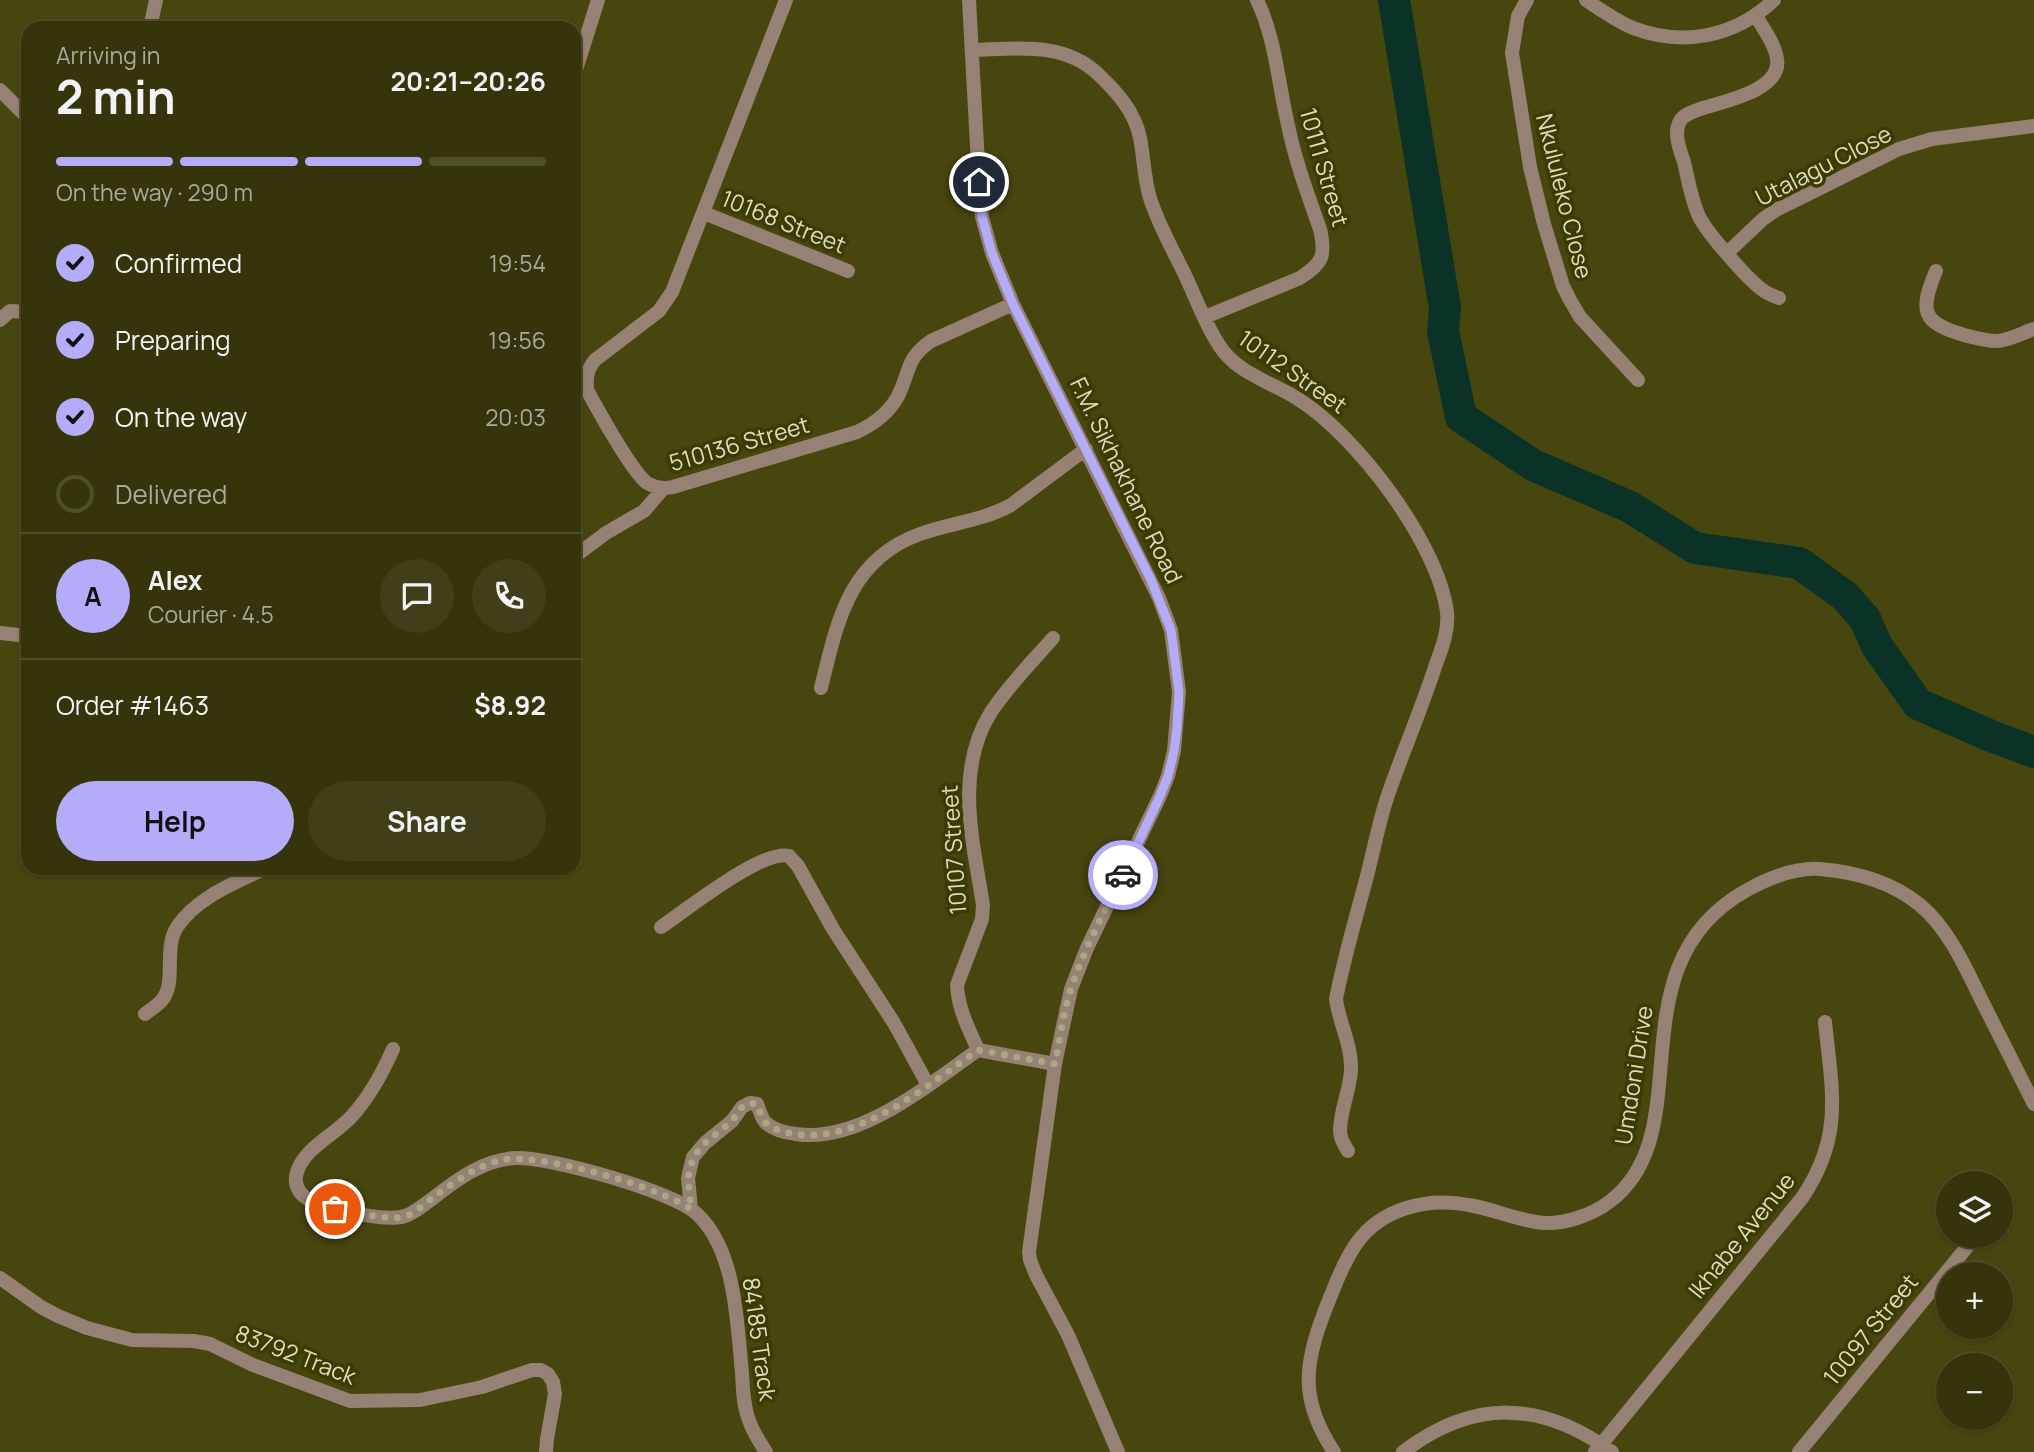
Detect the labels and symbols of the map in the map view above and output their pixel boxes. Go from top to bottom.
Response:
street label: 10111 Street [1293,104,1357,230]
street label: Nkululeko Close [1529,110,1601,282]
street label: Utalagu Close [1749,117,1897,213]
pin [949,152,1009,212]
street label: 10168 Street [717,181,851,261]
street label: 10112 Street [1232,322,1354,420]
street label: F.M. Sikhakhane Road [1063,371,1191,589]
street label: 510136 Street [665,408,813,478]
street label: 10107 Street [933,784,973,916]
courier [1088,840,1158,910]
street label: Umdoni Drive [1606,1003,1660,1147]
street label: Ikhabe Avenue [1680,1165,1802,1305]
pin [305,1179,365,1239]
street label: 10097 Street [1815,1267,1925,1391]
street label: 84185 Track [735,1275,785,1403]
street label: 83792 Track [231,1316,362,1392]

